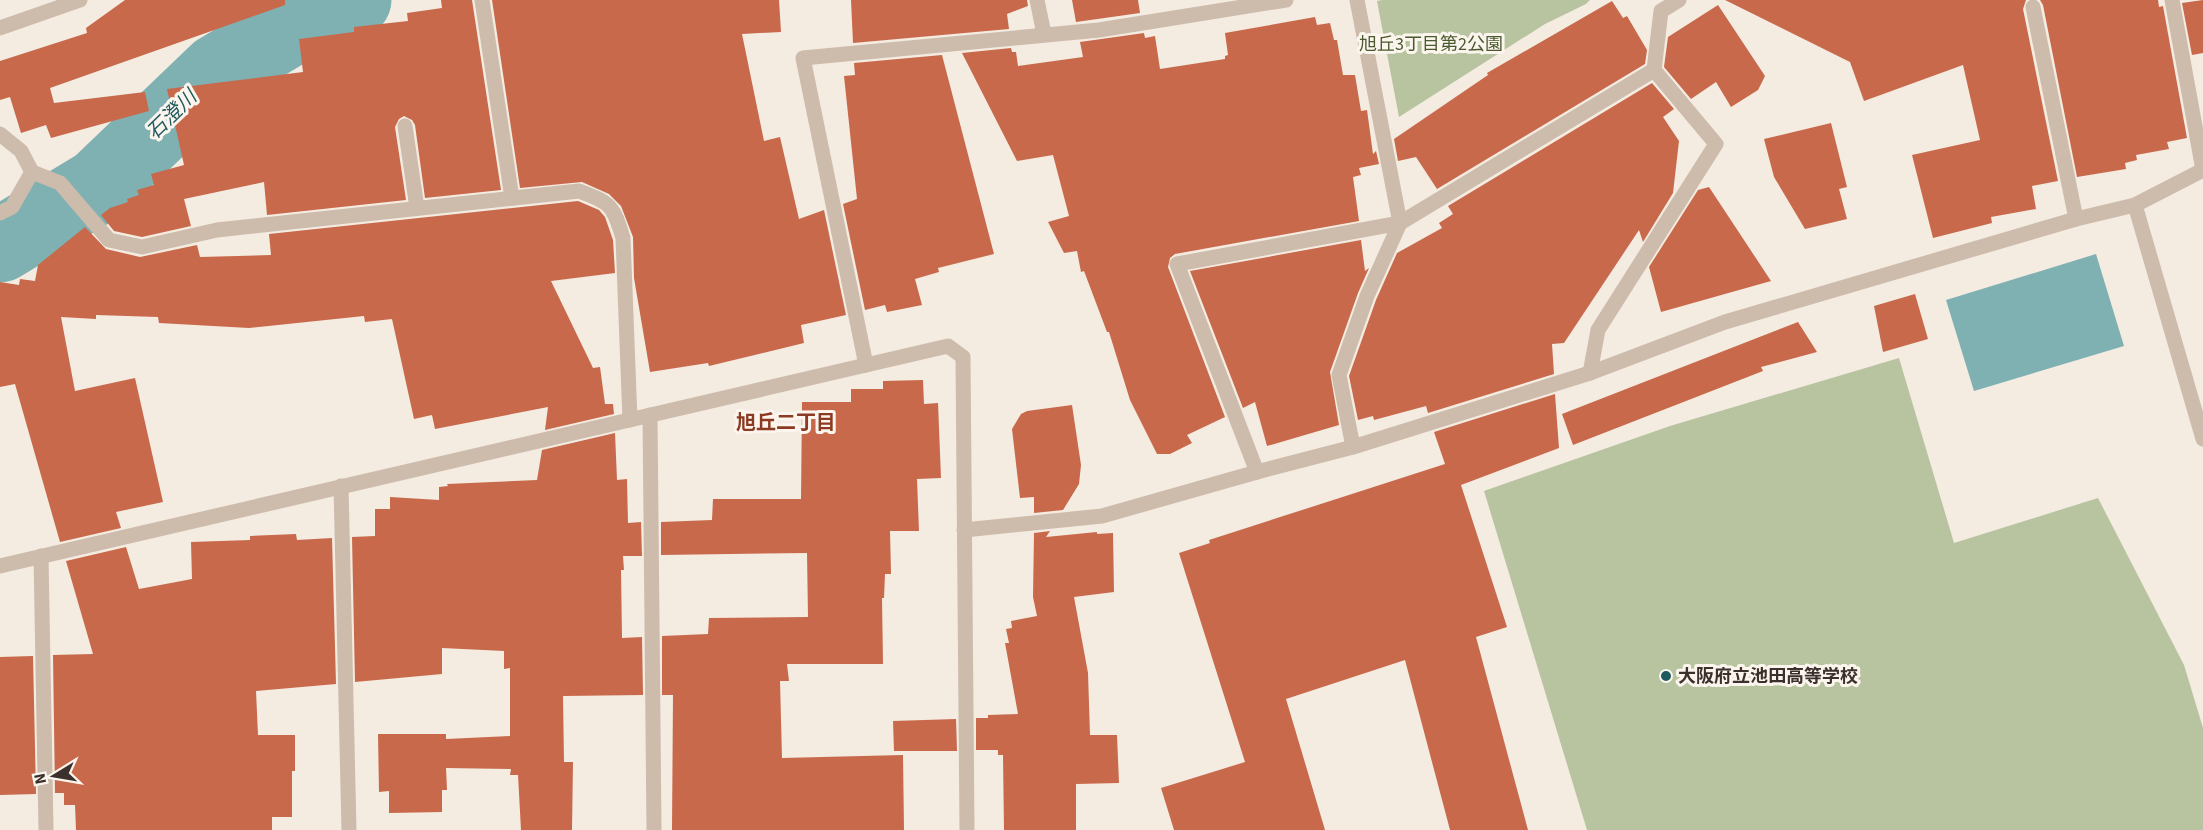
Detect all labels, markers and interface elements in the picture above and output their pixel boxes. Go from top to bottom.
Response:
park label: 旭丘3丁目第2公園 [1359,32,1503,57]
water label: 石澄川 [141,83,205,146]
district label: 旭丘二丁目 [736,409,836,437]
place label: 大阪府立池田高等学校 [1678,664,1858,689]
marker: 大阪府立池田高等学校 [1659,669,1673,683]
north arrow [24,746,84,806]
text: N [28,771,52,786]

